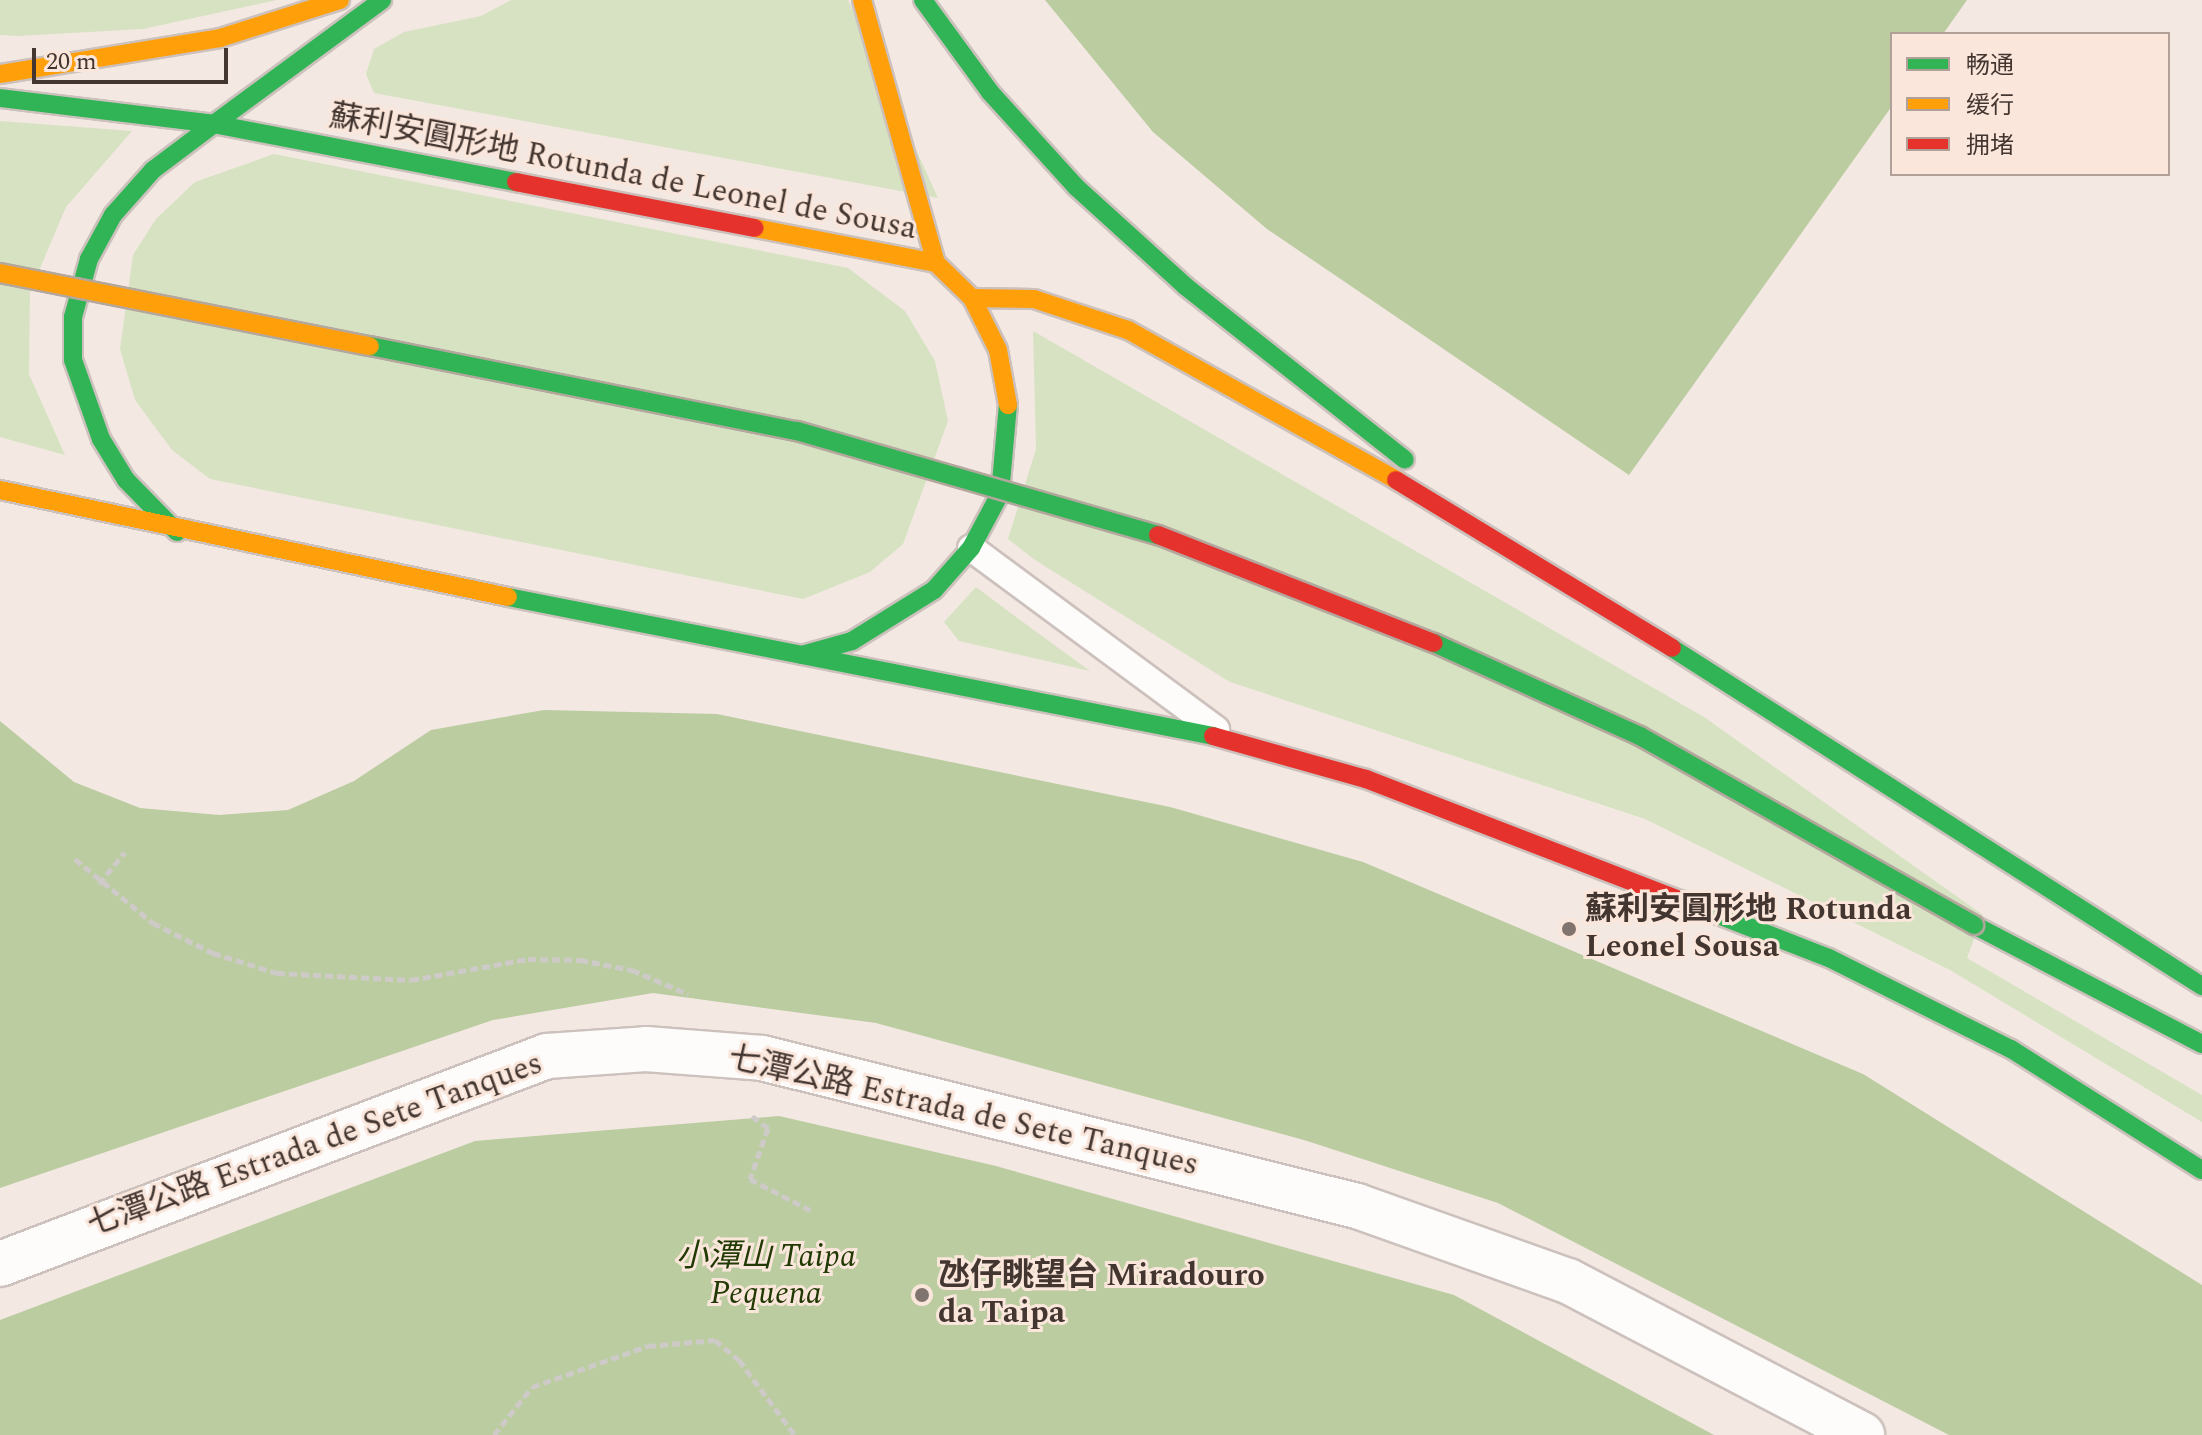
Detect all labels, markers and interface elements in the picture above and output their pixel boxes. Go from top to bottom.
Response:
scale bar [36,32,232,82]
legend [1890,32,2170,176]
text: 20 m [46,44,97,80]
text: 畅通 [1966,48,2014,84]
text: 缓行 [1966,88,2014,124]
street label: 蘇利安圓形地 Rotunda de Leonel de Sousa [326,97,920,249]
text: 拥堵 [1966,128,2014,164]
place label: 蘇利安圓形地 Rotunda Leonel Sousa [1585,892,1912,967]
marker: 蘇利安圓形地 Rotunda Leonel Sousa [1560,920,1578,938]
street label: 七潭公路 Estrada de Sete Tanques [724,1039,1202,1185]
street label: 七潭公路 Estrada de Sete Tanques [82,1045,548,1245]
park label: 小潭山 Taipa Pequena [676,1239,856,1314]
place label: 氹仔眺望台 Miradouro da Taipa [938,1258,1265,1333]
marker: 氹仔眺望台 Miradouro da Taipa [913,1286,931,1304]

